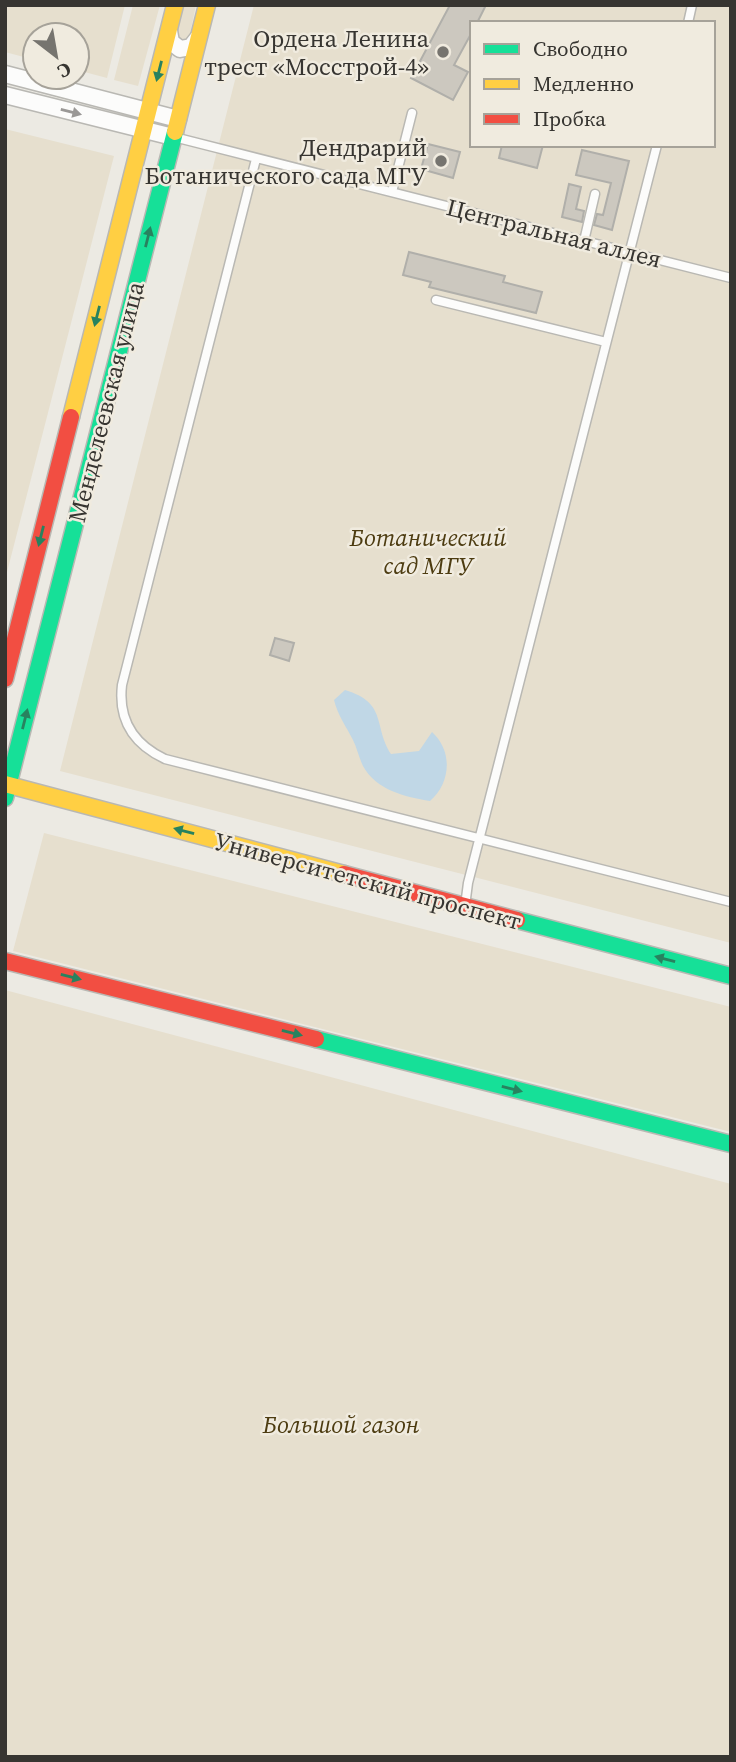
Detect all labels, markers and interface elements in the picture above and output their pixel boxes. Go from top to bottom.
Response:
north arrow [21,21,91,91]
legend [470,21,715,147]
place label: Ордена Ленина трест «Мосстрой-4» [204,22,430,83]
text: Свободно [533,34,628,63]
marker: Ордена Ленина трест «Мосстрой-4» [435,44,451,60]
text: С [53,56,77,85]
one-way arrow [153,61,164,83]
text: Медленно [533,69,634,98]
text: Пробка [533,104,606,133]
one-way arrow [61,107,83,118]
place label: Дендрарий Ботанического сада МГУ [145,131,427,192]
marker: Дендрарий Ботанического сада МГУ [433,153,449,169]
street label: Центральная аллея [443,190,665,276]
one-way arrow [143,226,154,248]
street label: Менделеевская улица [60,277,152,526]
one-way arrow [91,305,102,327]
park label: Ботанический сад МГУ [348,521,507,582]
one-way arrow [35,525,46,547]
one-way arrow [20,707,31,729]
street label: Университетский проспект [211,824,525,938]
one-way arrow [173,826,194,836]
one-way arrow [654,953,676,964]
one-way arrow [61,972,83,983]
one-way arrow [281,1028,303,1039]
one-way arrow [502,1084,524,1095]
park label: Большой газон [262,1408,420,1441]

